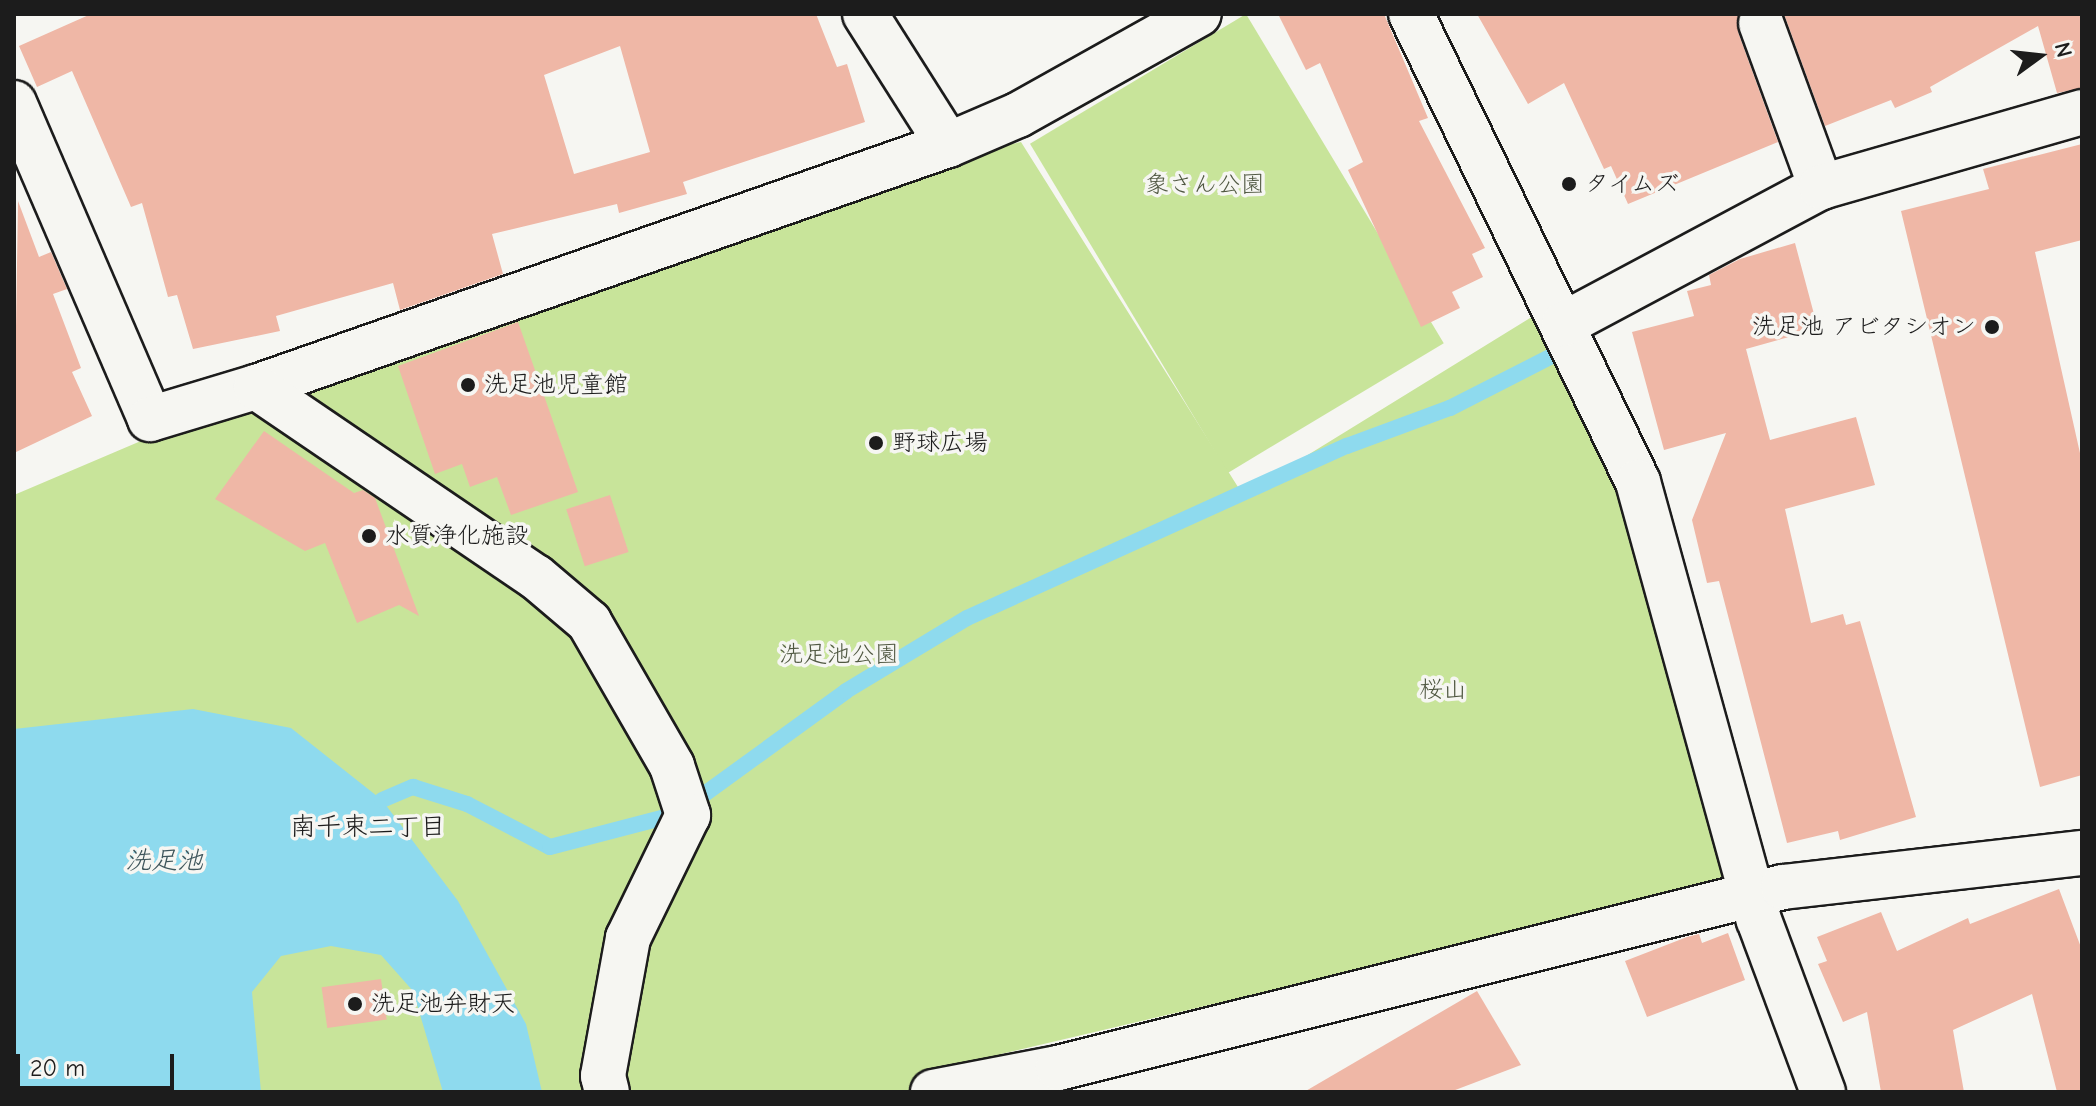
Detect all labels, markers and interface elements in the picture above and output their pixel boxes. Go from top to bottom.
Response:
north arrow [2000,16,2080,96]
text: N [2049,39,2078,60]
place label: タイムズ [1585,170,1681,198]
park label: 象さん公園 [1145,171,1265,199]
marker: タイムズ [1560,175,1578,193]
place label: 洗足池 アビタシオン [1752,313,1976,341]
marker: 洗足池 アビタシオン [1983,318,2001,336]
place label: 洗足池児童館 [484,371,628,399]
marker: 洗足池児童館 [459,376,477,394]
place label: 野球広場 [892,429,988,457]
marker: 野球広場 [867,434,885,452]
place label: 水質浄化施設 [385,522,529,550]
marker: 水質浄化施設 [360,527,378,545]
park label: 洗足池公園 [779,641,899,669]
park label: 桜山 [1419,676,1467,704]
district label: 南千束二丁目 [290,812,446,844]
water label: 洗足池 [125,846,203,878]
place label: 洗足池弁財天 [371,990,515,1018]
marker: 洗足池弁財天 [346,995,364,1013]
scale bar [20,1038,178,1088]
text: 20 m [30,1054,85,1082]

